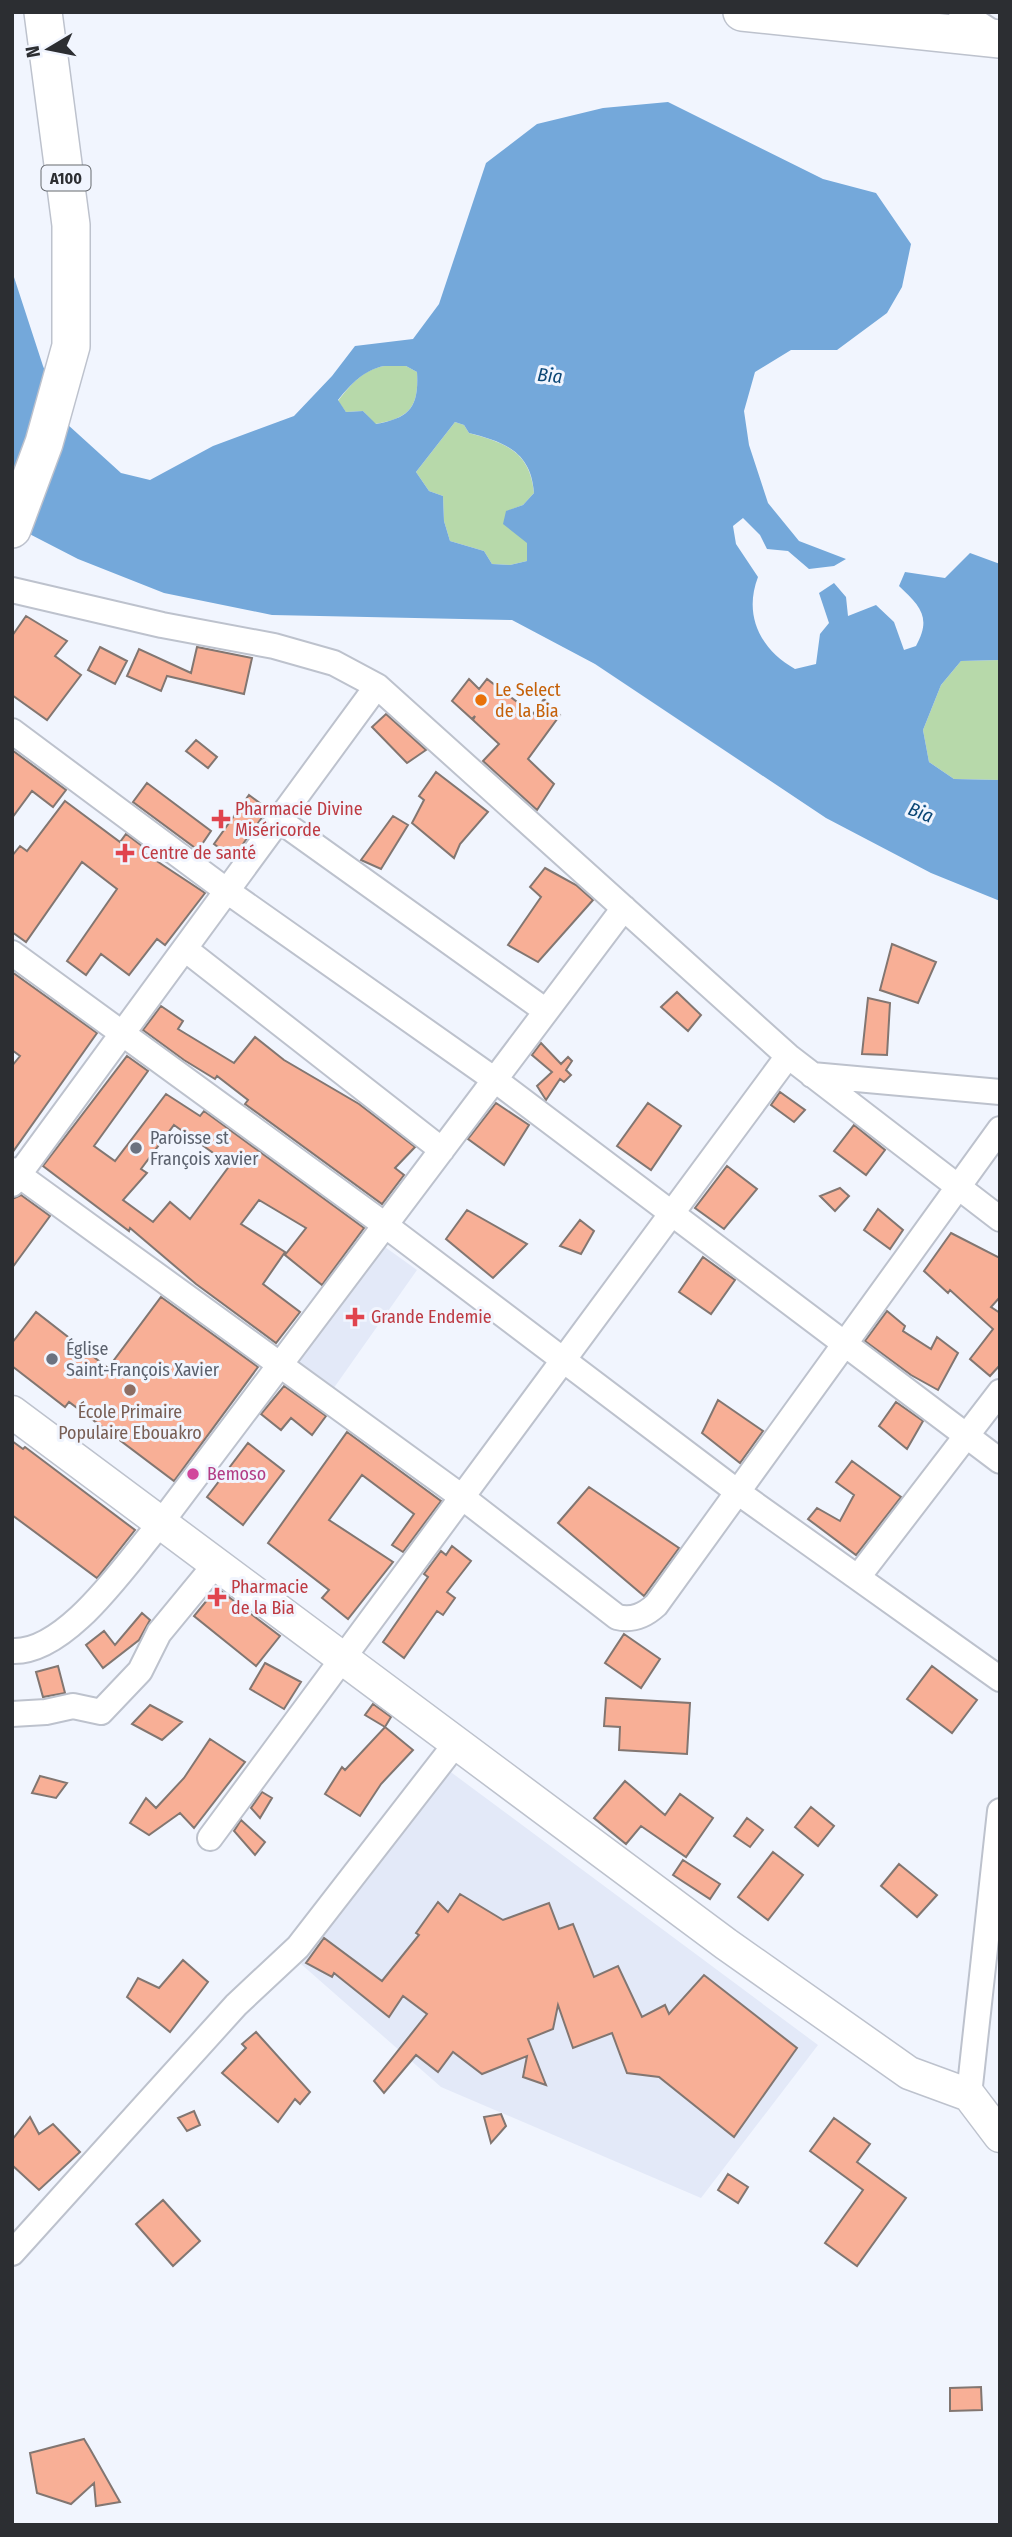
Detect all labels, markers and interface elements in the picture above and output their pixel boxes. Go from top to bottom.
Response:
north arrow [14,14,84,84]
text: N [20,44,45,59]
road number: A100 [42,166,90,190]
water label: Bia [536,363,564,388]
place label: Le Select de la Bia [495,679,561,722]
marker: Le Select de la Bia [473,692,489,708]
water label: Bia [905,797,937,828]
place label: Pharmacie Divine Miséricorde [235,798,363,841]
marker: Pharmacie Divine Miséricorde [213,811,229,827]
place label: Centre de santé [141,842,256,864]
marker: Centre de santé [115,843,135,863]
place label: Paroisse st François xavier [150,1127,259,1170]
marker: Paroisse st François xavier [128,1140,144,1156]
place label: Grande Endemie [371,1306,492,1328]
marker: Grande Endemie [345,1307,365,1327]
place label: Église Saint-François Xavier [66,1337,220,1381]
marker: Église Saint-François Xavier [44,1351,60,1367]
marker: École Primaire Populaire Ebouakro [122,1382,138,1398]
place label: École Primaire Populaire Ebouakro [58,1400,202,1444]
place label: Bemoso [207,1463,266,1485]
marker: Bemoso [185,1466,201,1482]
place label: Pharmacie de la Bia [231,1576,309,1619]
marker: Pharmacie de la Bia [209,1589,225,1605]

